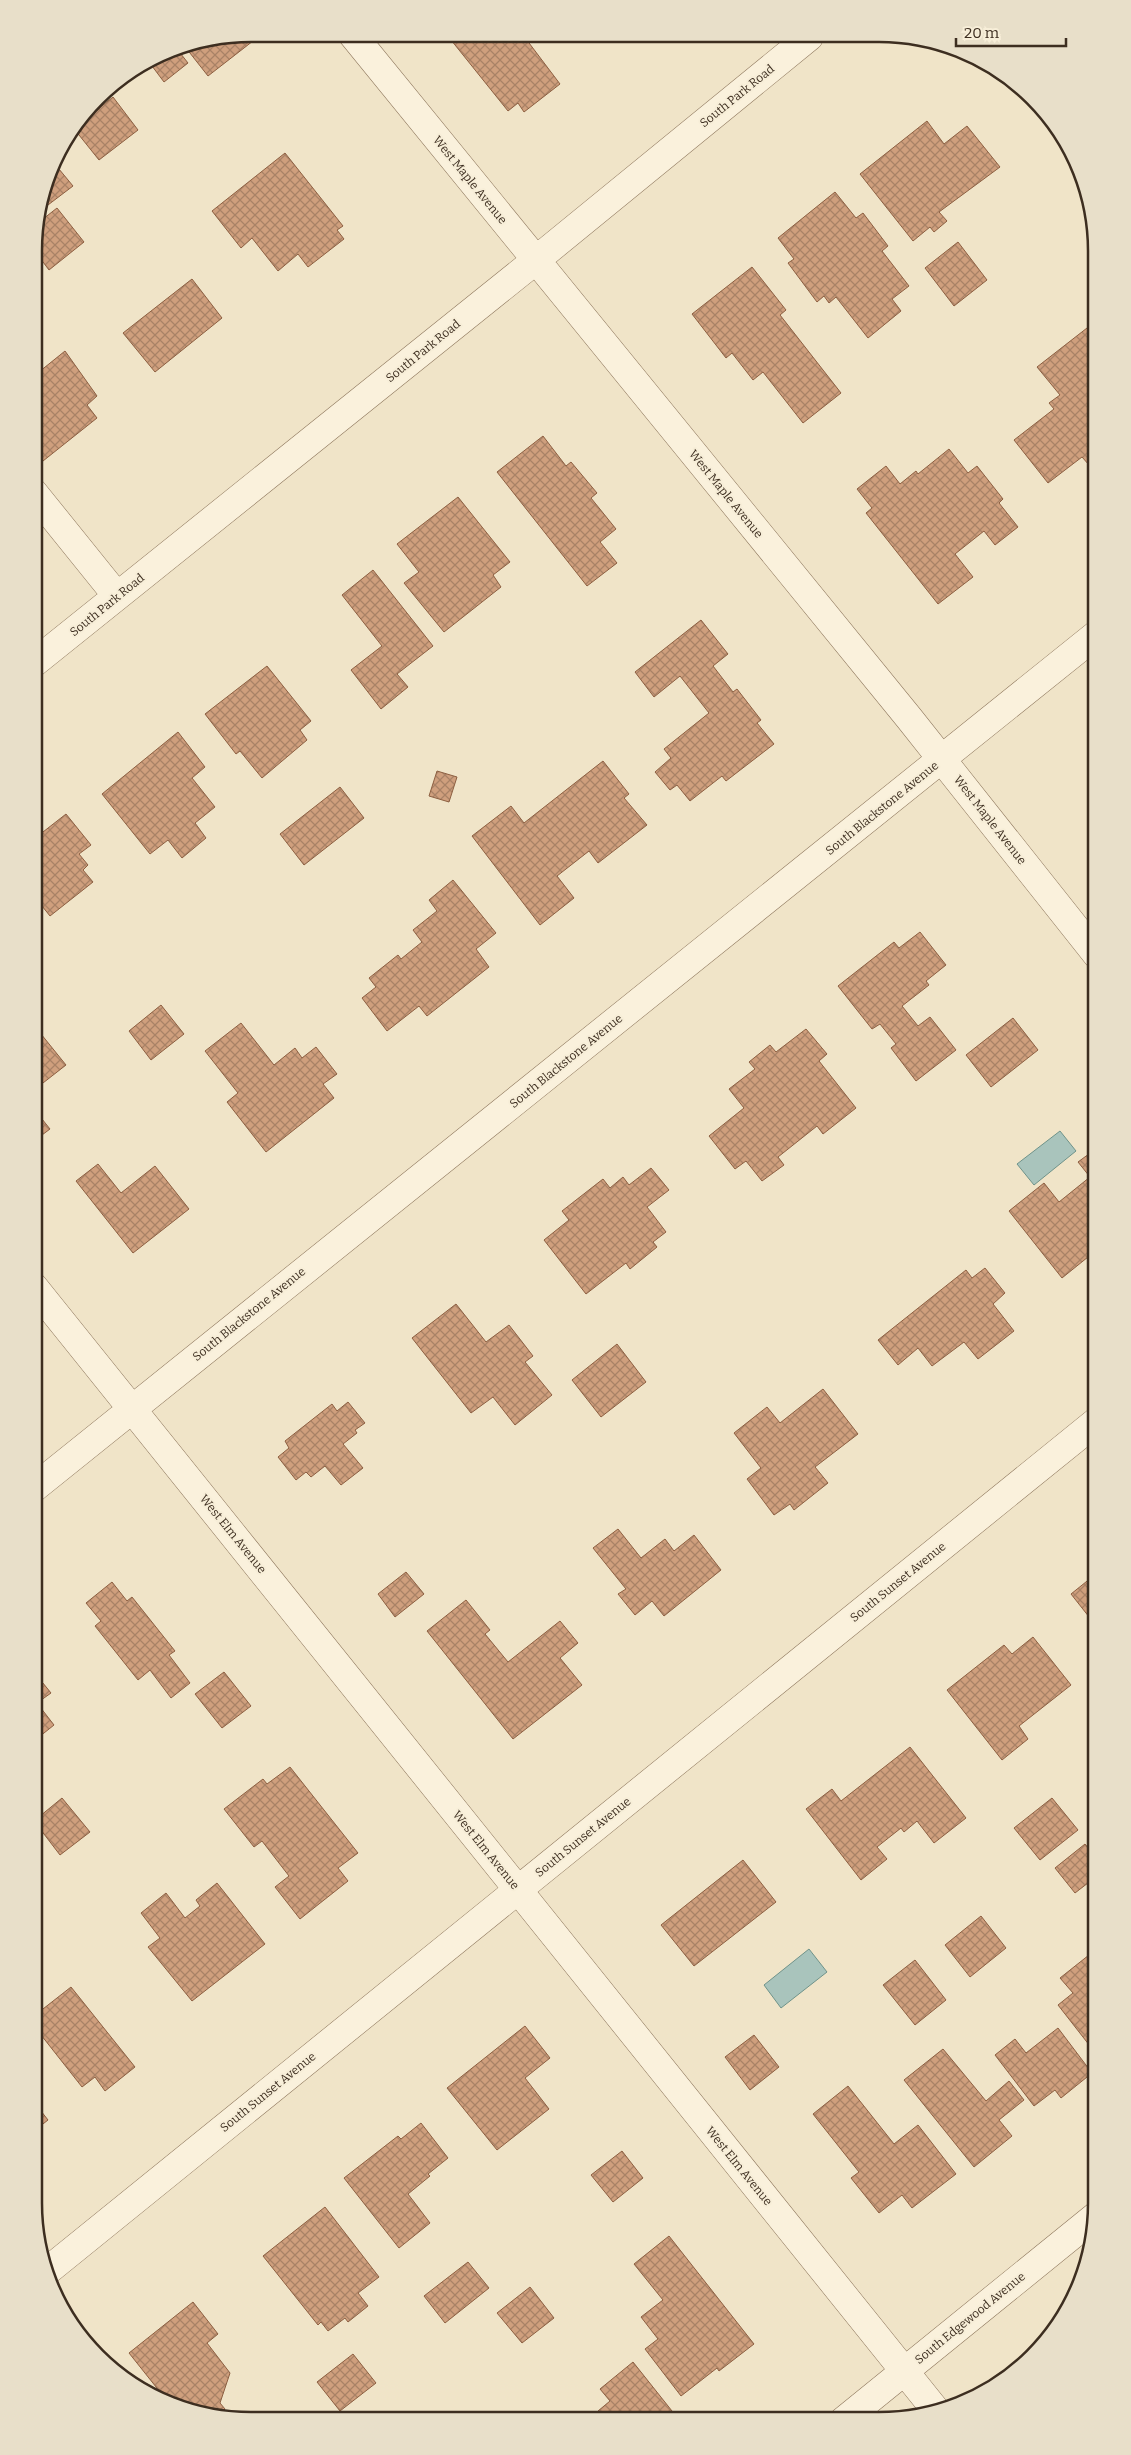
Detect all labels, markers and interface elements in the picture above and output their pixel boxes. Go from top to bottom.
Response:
scale bar [956,15,1066,47]
text: 20 m [964,24,1000,42]
street label: South Park Road [697,62,777,130]
street label: West Maple Avenue [430,133,510,227]
street label: South Park Road [383,317,463,385]
street label: West Maple Avenue [686,447,766,541]
street label: South Park Road [67,571,147,639]
street label: South Blackstone Avenue [823,758,941,858]
street label: West Maple Avenue [951,773,1029,867]
street label: South Blackstone Avenue [507,1011,625,1111]
street label: South Blackstone Avenue [190,1264,308,1364]
street label: West Elm Avenue [197,1492,269,1576]
street label: South Sunset Avenue [847,1539,949,1625]
street label: South Sunset Avenue [532,1794,634,1880]
street label: West Elm Avenue [450,1808,522,1892]
street label: South Sunset Avenue [217,2049,319,2135]
street label: West Elm Avenue [703,2124,775,2208]
street label: South Edgewood Avenue [912,2269,1028,2367]

